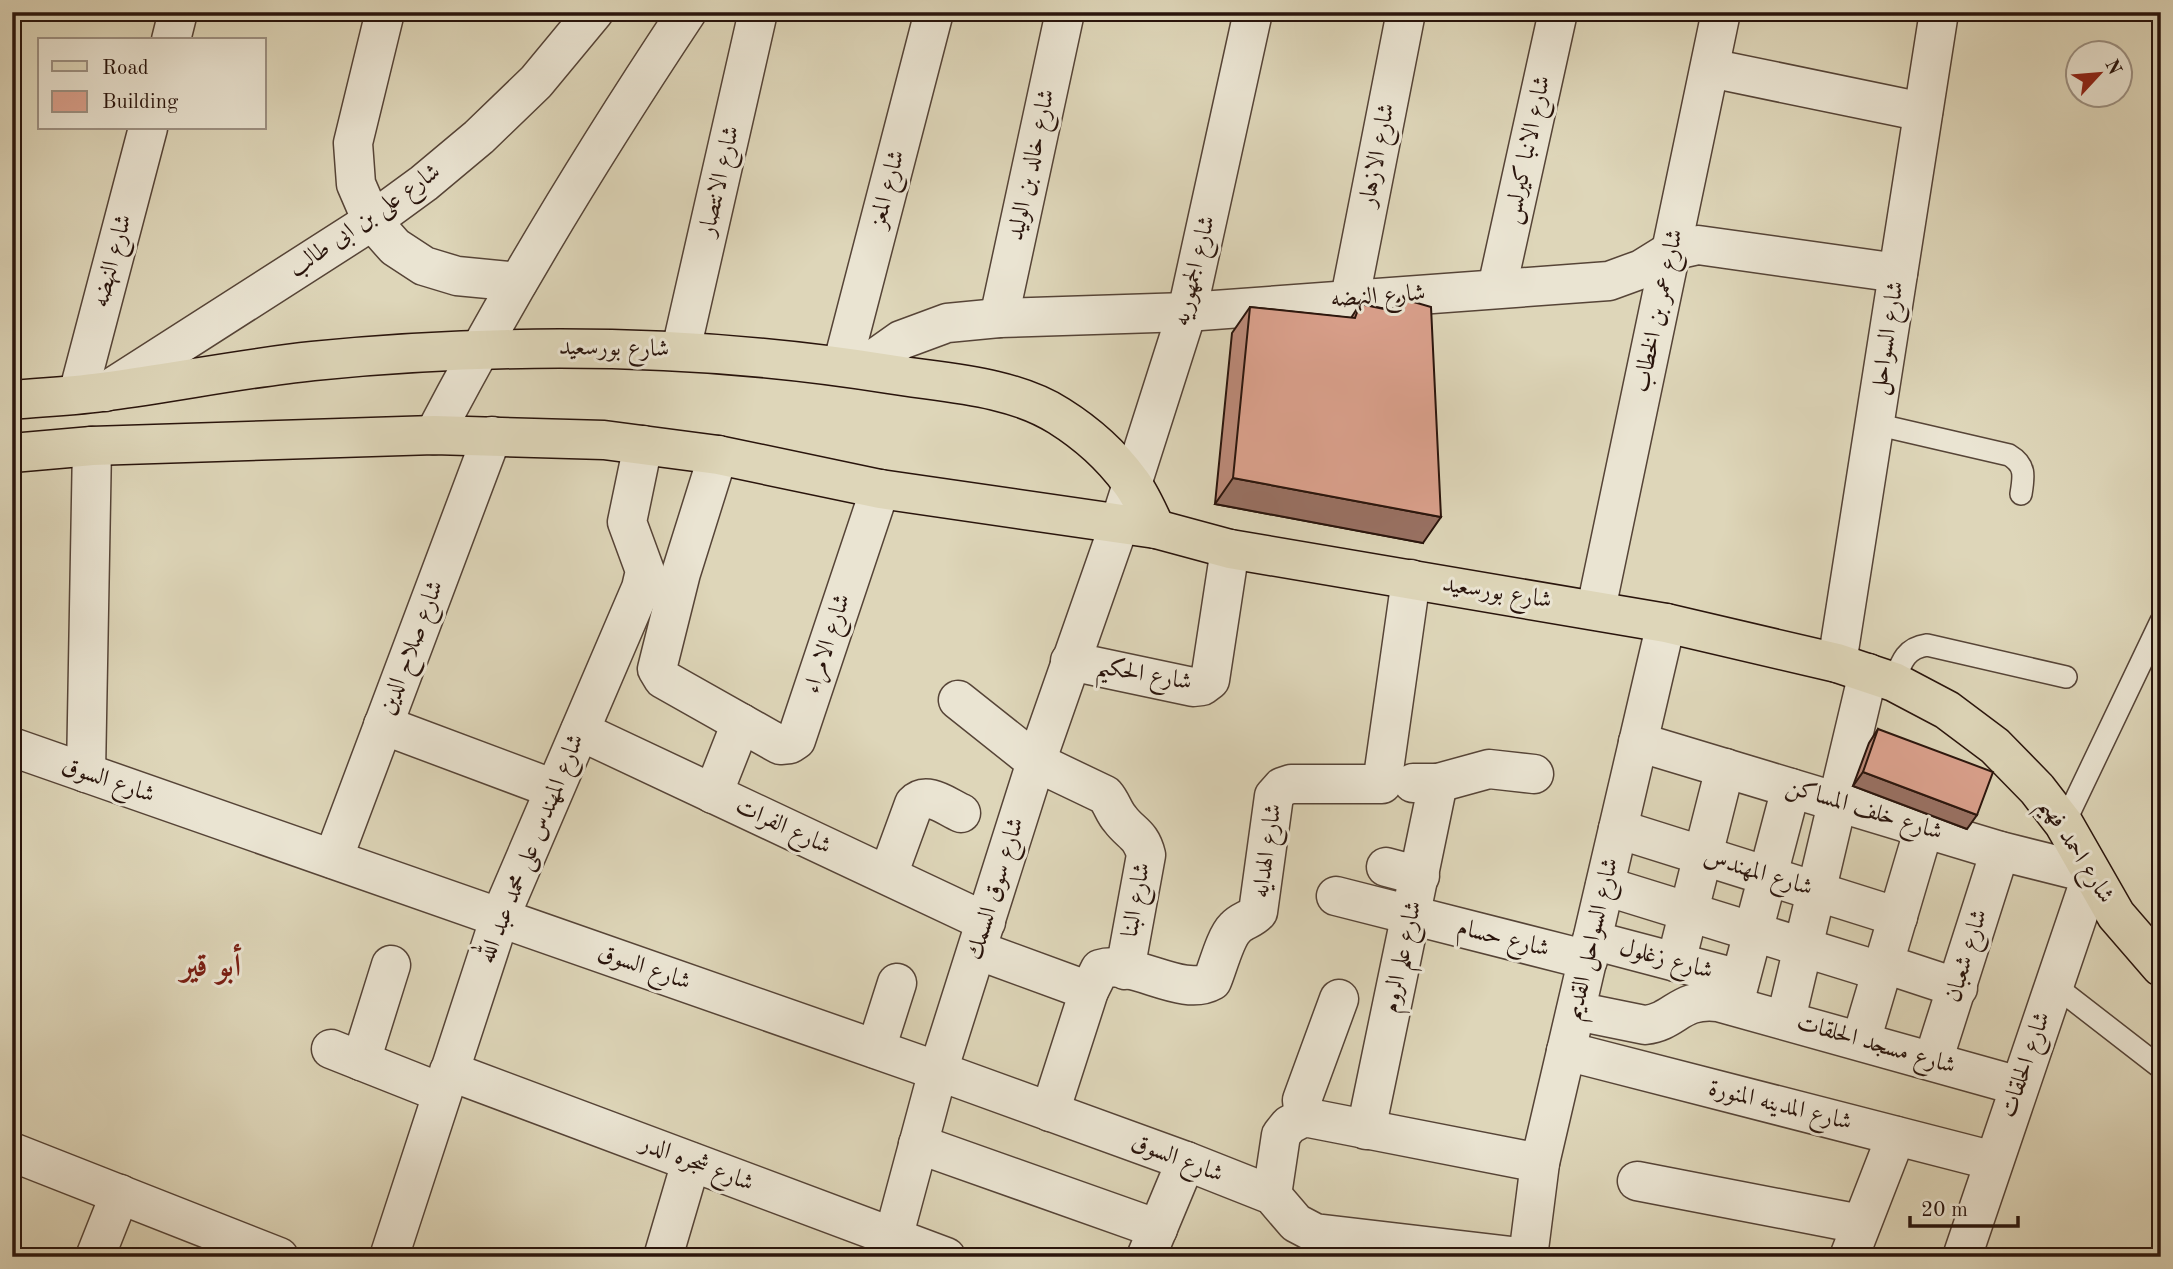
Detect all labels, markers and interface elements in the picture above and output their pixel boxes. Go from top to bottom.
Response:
legend [38,38,266,130]
north arrow [2064,38,2134,108]
text: N [2100,57,2124,79]
text: Road [102,58,149,79]
street label: شارع الانبا كيرلس [1500,73,1561,228]
street label: شارع خالد بن الوليد [1004,87,1066,244]
text: Building [102,92,179,113]
street label: شارع الازهار [1356,101,1406,212]
street label: شارع الانتصار [695,124,750,242]
street label: شارع المعز [865,148,916,235]
street label: شارع على بن ابى طالب [285,160,449,287]
street label: شارع النهضه [89,212,143,312]
street label: شارع الجمهوريه [1170,213,1226,330]
street label: شارع عمر بن الخطاب [1630,227,1694,396]
street label: شارع السواحل [1867,279,1915,398]
street label: شارع النهضه [1330,282,1427,318]
street label: شارع بورسعيد [558,336,669,368]
street label: شارع بورسعيد [1440,573,1553,619]
street label: شارع صلاح الدين [375,578,455,721]
street label: شارع الامراء [801,591,861,699]
street label: شارع الحكيم [1093,653,1194,705]
street label: شارع المهندس على محمد عبد الله [467,728,595,969]
street label: شارع السوق [57,754,157,814]
street label: شارع خلف المساكن [1781,774,1945,851]
street label: شارع الفرات [729,794,835,865]
street label: شارع احمد فهيم [2026,794,2118,913]
street label: شارع الهدايه [1250,802,1292,901]
street label: شارع سوق السمك [962,815,1035,965]
street label: شارع المهندس [1699,845,1815,907]
street label: شارع السواحل القديم [1563,856,1630,1024]
street label: شارع البنا [1119,861,1161,940]
street label: شارع علم الروم [1378,899,1436,1017]
street label: شارع شعبان [1942,907,1998,1007]
street label: شارع حسام [1453,916,1552,969]
street label: شارع زغلول [1615,936,1715,990]
street label: شارع السوق [593,941,693,1001]
district label: أبو قير [177,943,242,985]
street label: شارع الحلقات [1997,1009,2061,1123]
street label: شارع مسجد الحلقات [1792,1011,1958,1085]
street label: شارع المدينه المنورة [1705,1077,1854,1141]
street label: شارع شجره الدر [633,1131,757,1202]
street label: شارع السوق [1126,1131,1226,1193]
scale bar [1910,1185,2019,1229]
text: 20 m [1921,1200,1968,1221]

